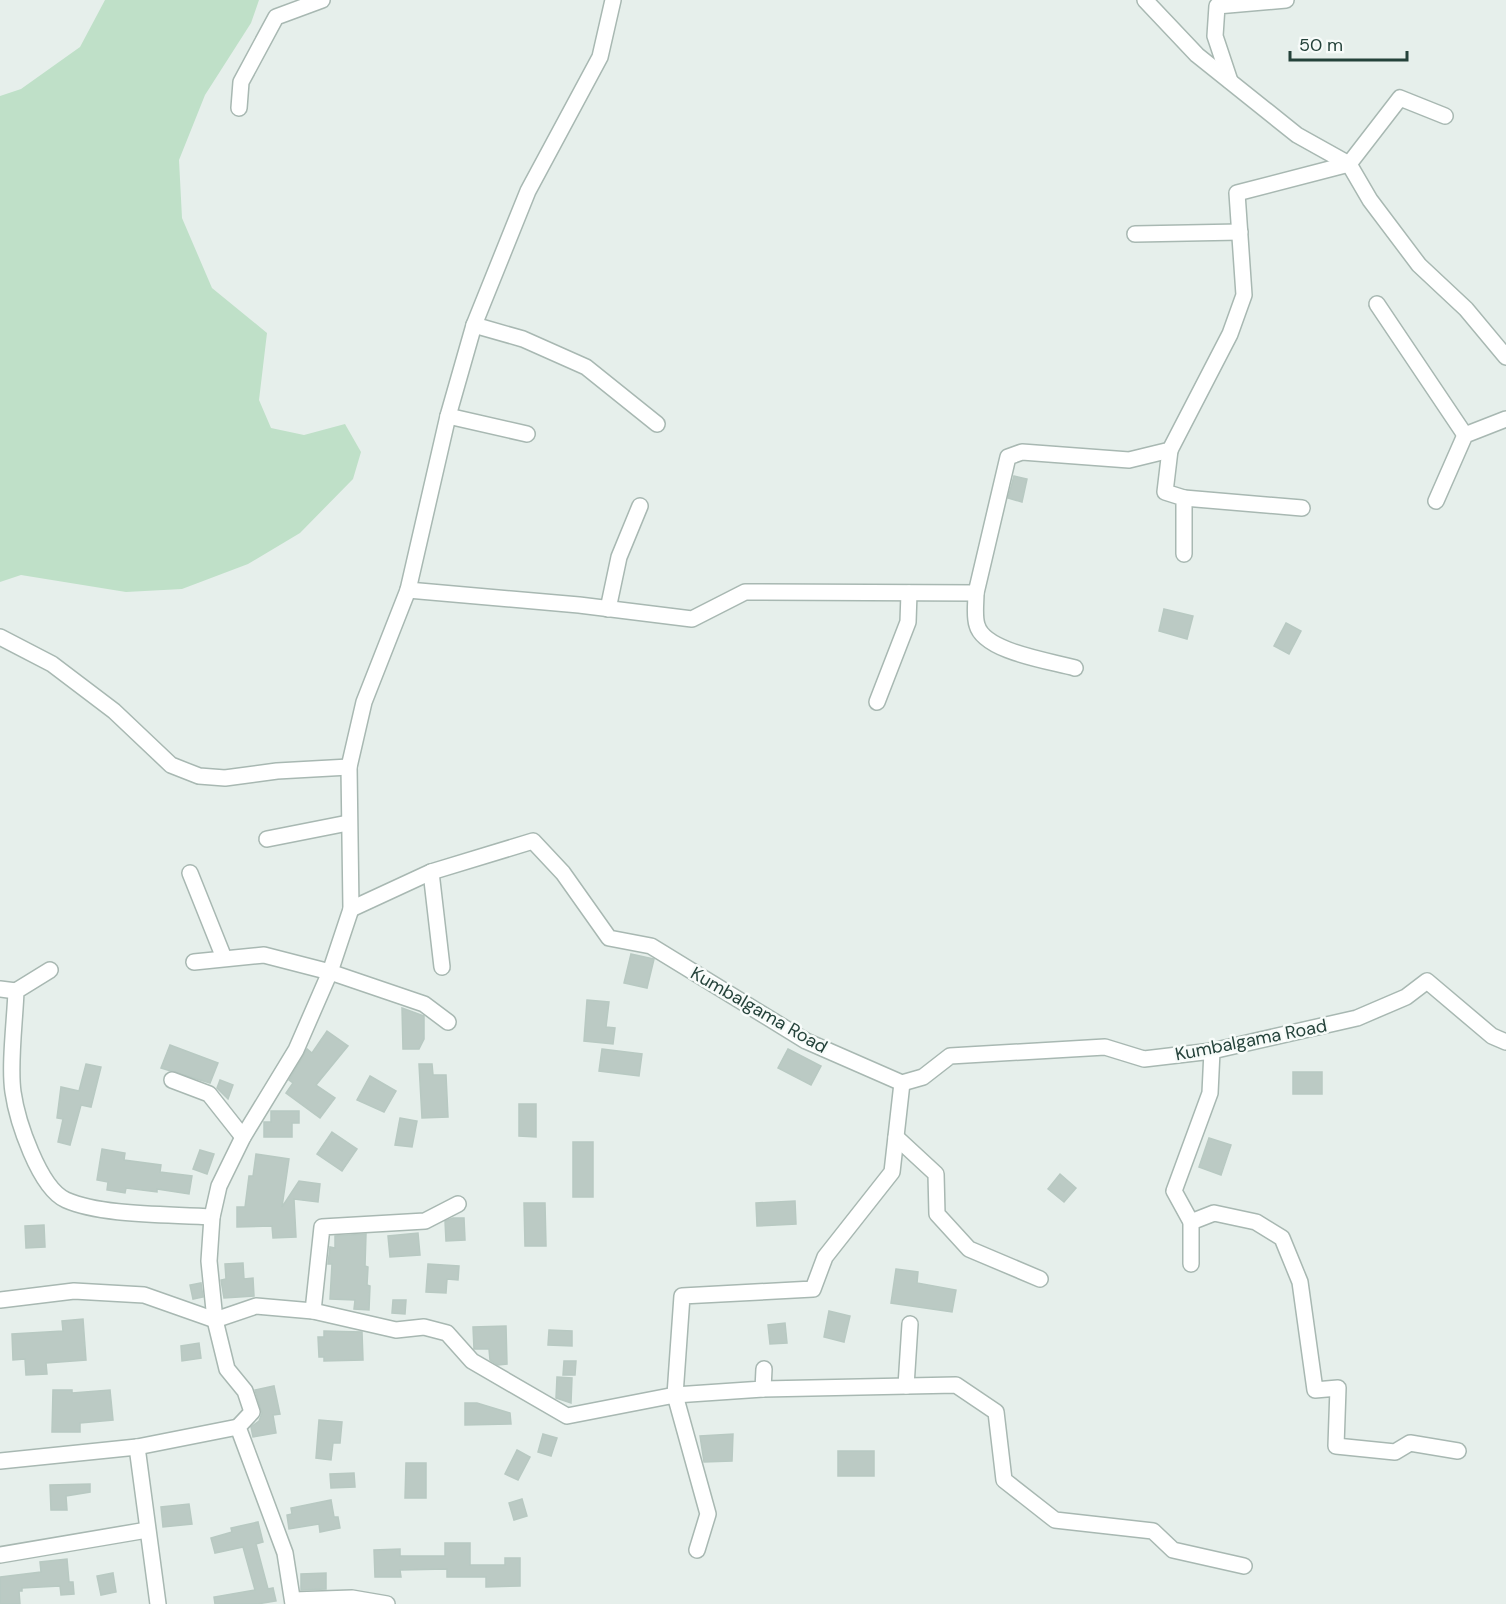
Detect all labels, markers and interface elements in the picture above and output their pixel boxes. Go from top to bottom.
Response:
scale bar [1290,24,1407,62]
text: 50 m [1299,33,1343,57]
street label: Kumbalgama Road [686,961,832,1059]
street label: Kumbalgama Road [1173,1014,1329,1066]

